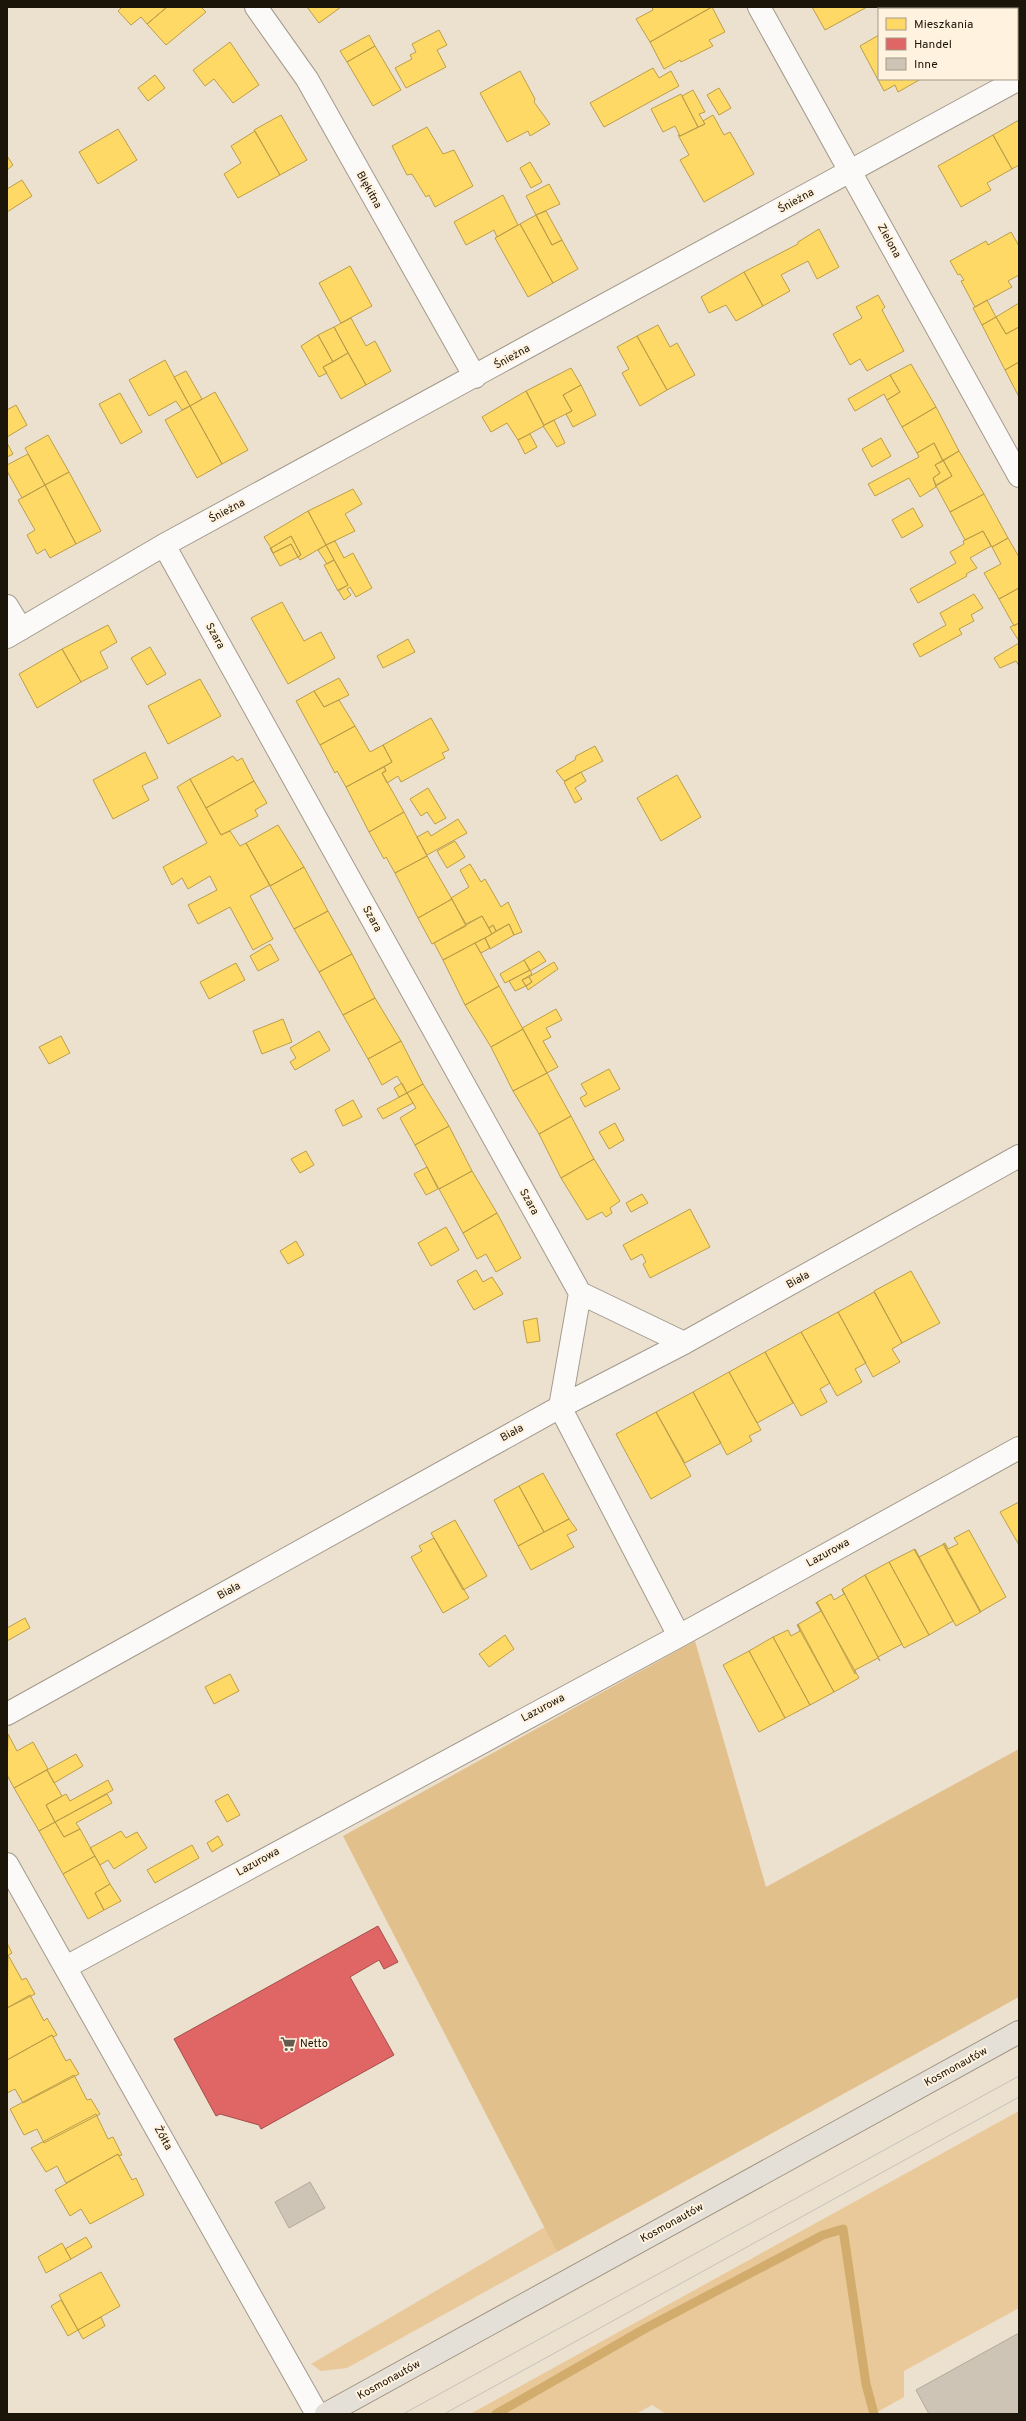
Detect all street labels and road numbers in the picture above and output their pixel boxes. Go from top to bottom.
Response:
street label: Błękitna [353,169,385,211]
street label: Śnieżna [775,184,817,217]
street label: Zielona [874,221,904,261]
street label: Śnieżna [491,340,533,373]
street label: Śnieżna [206,495,248,526]
street label: Szara [202,620,228,652]
street label: Szara [359,903,385,935]
street label: Szara [516,1186,542,1218]
street label: Biała [784,1268,812,1292]
street label: Biała [498,1421,526,1445]
street label: Lazurowa [804,1535,852,1571]
street label: Biała [215,1579,243,1603]
street label: Lazurowa [519,1691,567,1725]
street label: Lazurowa [234,1844,282,1880]
street label: Kosmonautów [922,2044,990,2090]
street label: Żółta [151,2123,176,2153]
street label: Kosmonautów [638,2200,706,2246]
street label: Kosmonautów [355,2357,423,2403]

